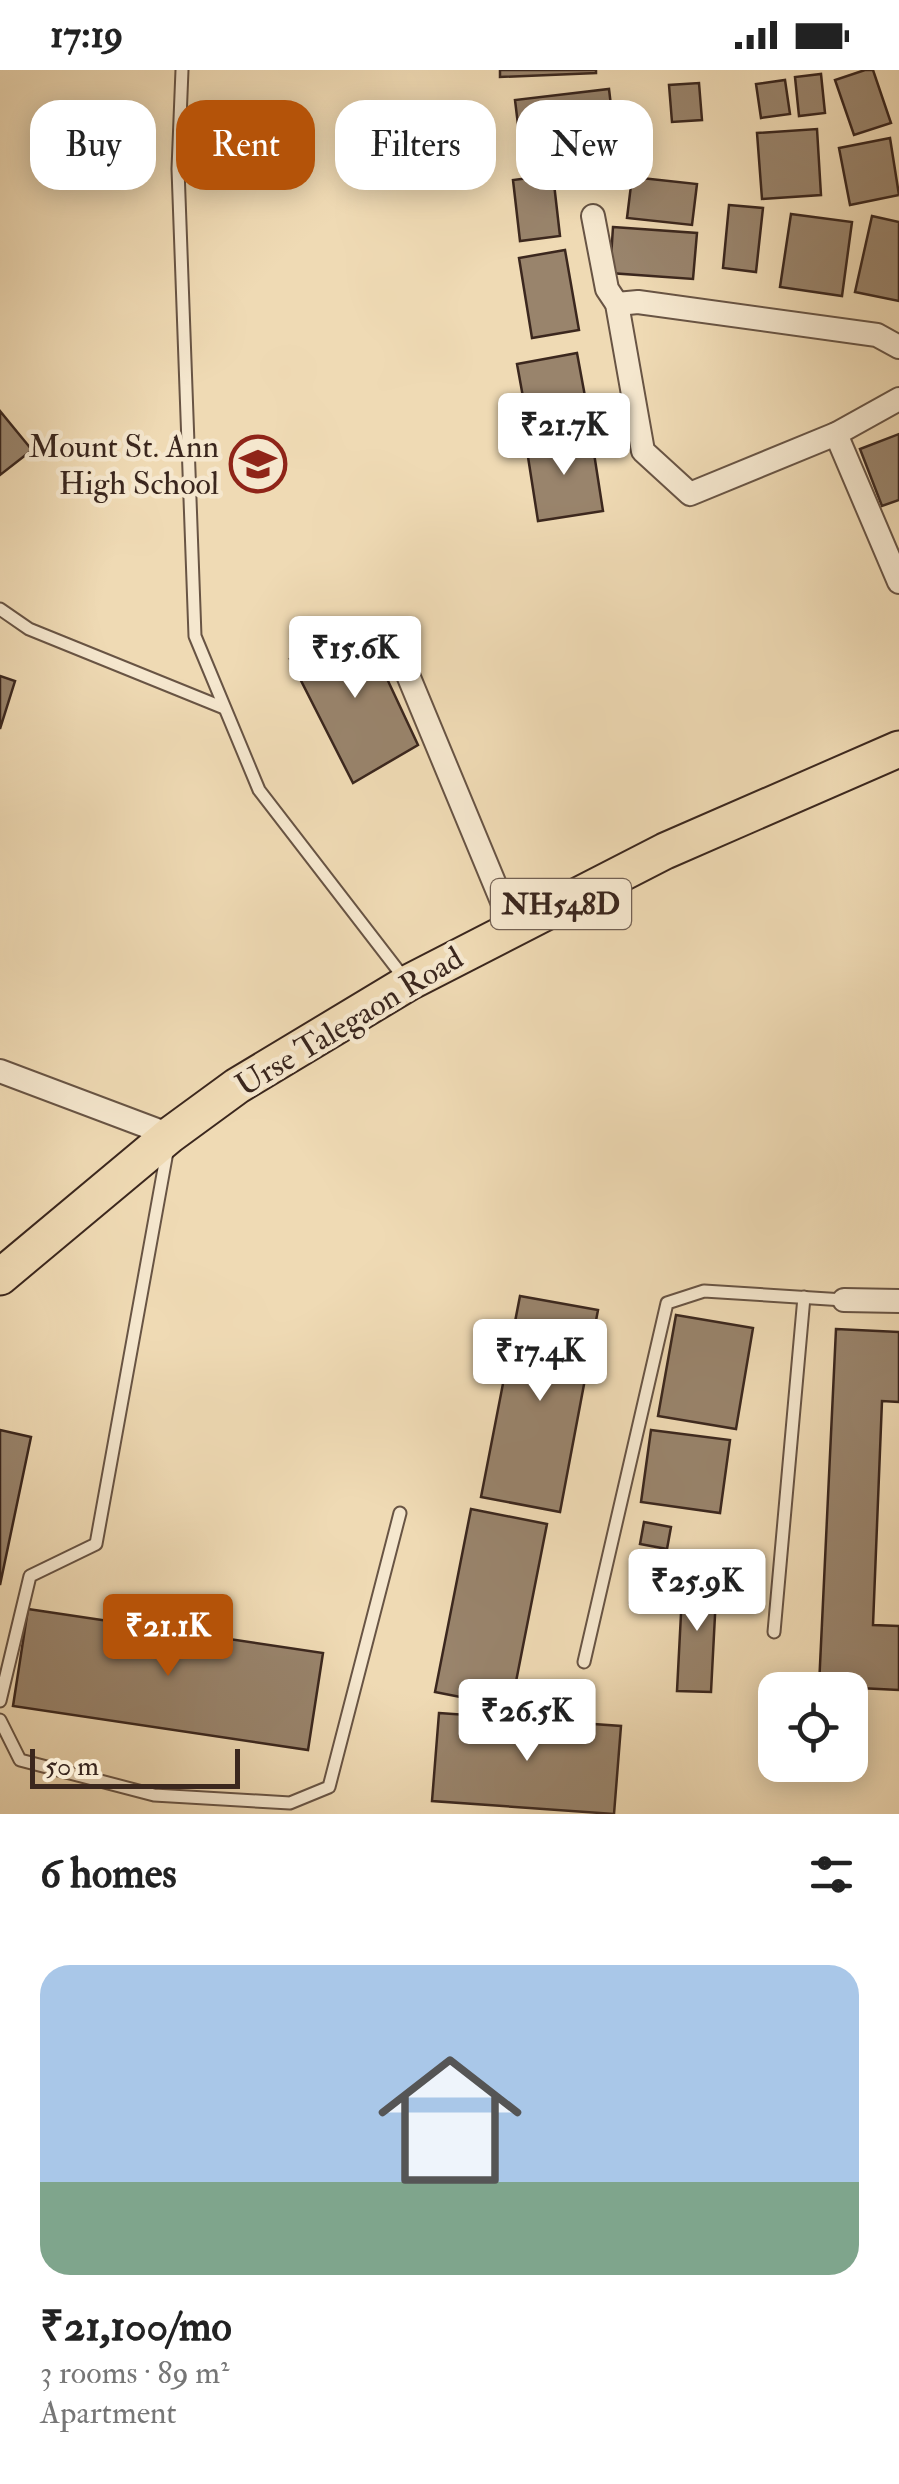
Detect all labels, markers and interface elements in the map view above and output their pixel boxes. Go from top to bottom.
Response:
text: 17:19 [50,11,123,59]
chip: Buy [30,100,156,190]
chip: Rent [176,100,315,190]
chip: Filters [335,100,496,190]
chip: New [516,100,653,190]
pin: ₹21.7K [483,393,645,478]
text: ₹21.7K [520,405,608,445]
place label: Mount St. Ann High School [29,427,219,504]
school or university icon: Mount St. Ann High School [228,434,288,494]
pin: ₹15.6K [274,616,436,701]
text: ₹15.6K [311,628,399,668]
road number: NH548D [491,879,631,929]
street label: Urse Talegaon Road [229,938,471,1106]
pin: ₹17.4K [459,1319,621,1404]
text: ₹17.4K [495,1331,585,1371]
pin: ₹25.9K [616,1549,778,1634]
text: ₹25.9K [651,1561,743,1601]
pin: ₹21.1K [87,1594,249,1679]
text: ₹21.1K [125,1606,211,1646]
map controls [758,1672,868,1782]
button: locate [758,1672,868,1782]
pin: ₹26.5K [446,1679,608,1764]
text: ₹26.5K [481,1691,573,1731]
scale bar [30,1744,240,1788]
text: 50 m [45,1749,99,1784]
icon: filters [804,1847,859,1902]
text: 6 homes [40,1848,177,1900]
icon: home [360,2030,540,2210]
text: ₹21,100/mo [40,2301,232,2353]
text: 3 rooms · 89 m² [40,2353,229,2393]
text: Apartment [40,2393,177,2433]

